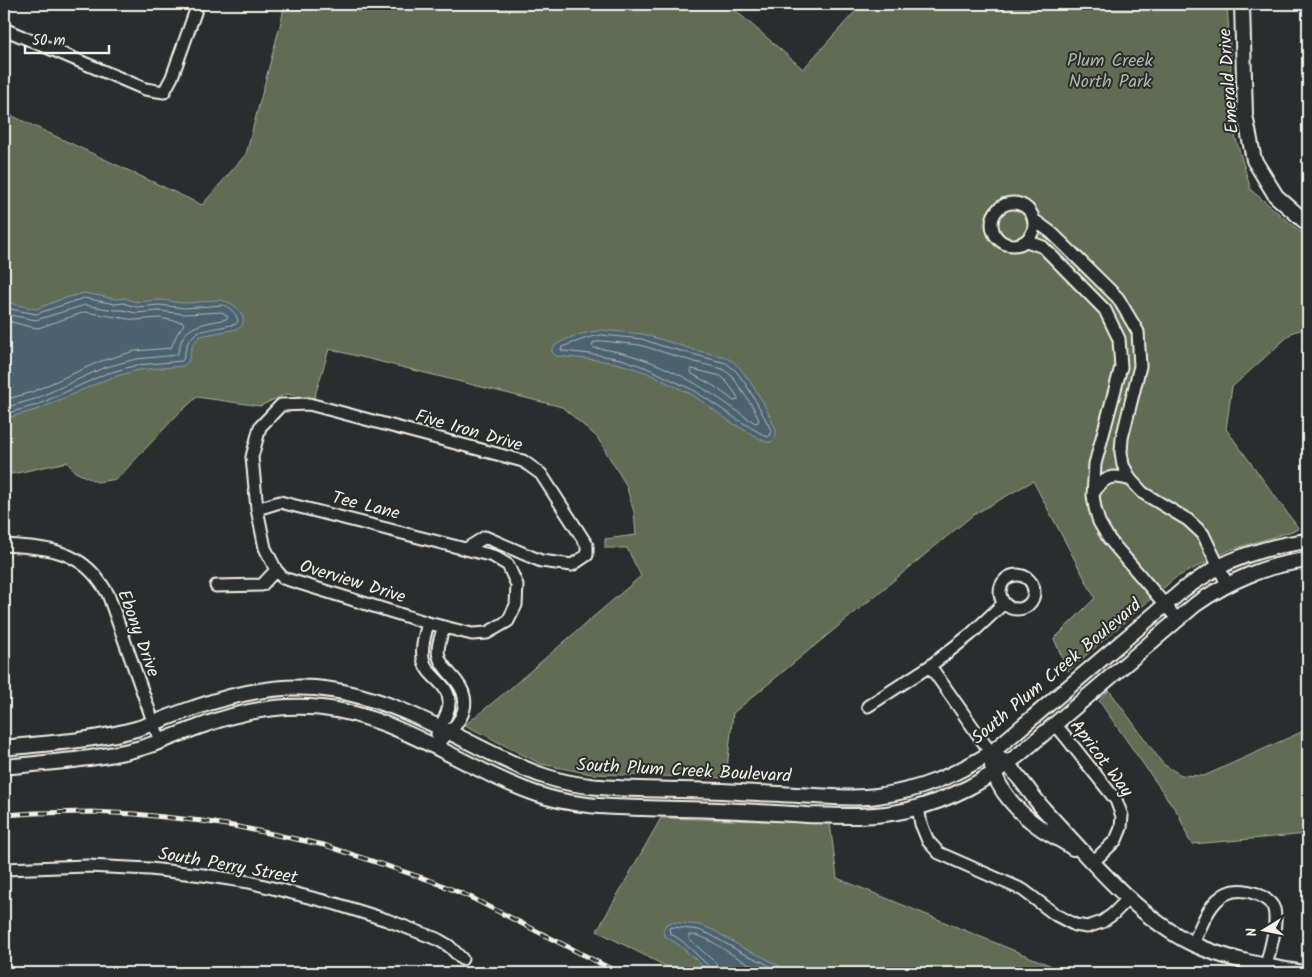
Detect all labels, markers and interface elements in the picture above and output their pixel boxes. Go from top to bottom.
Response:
scale bar [25,22,109,54]
street label: Emerald Drive [1211,27,1248,135]
text: 50 m [32,29,66,53]
park label: Plum Creek North Park [1067,47,1153,97]
street label: Five Iron Drive [411,402,526,461]
street label: Tee Lane [329,484,403,529]
street label: Overview Drive [296,553,409,612]
street label: Ebony Drive [108,586,167,681]
street label: South Plum Creek Boulevard [965,591,1149,752]
street label: Apricot Way [1062,714,1140,804]
street label: South Plum Creek Boulevard [576,751,793,792]
street label: South Perry Street [156,840,301,893]
north arrow [1240,904,1290,954]
text: N [1241,926,1264,938]

